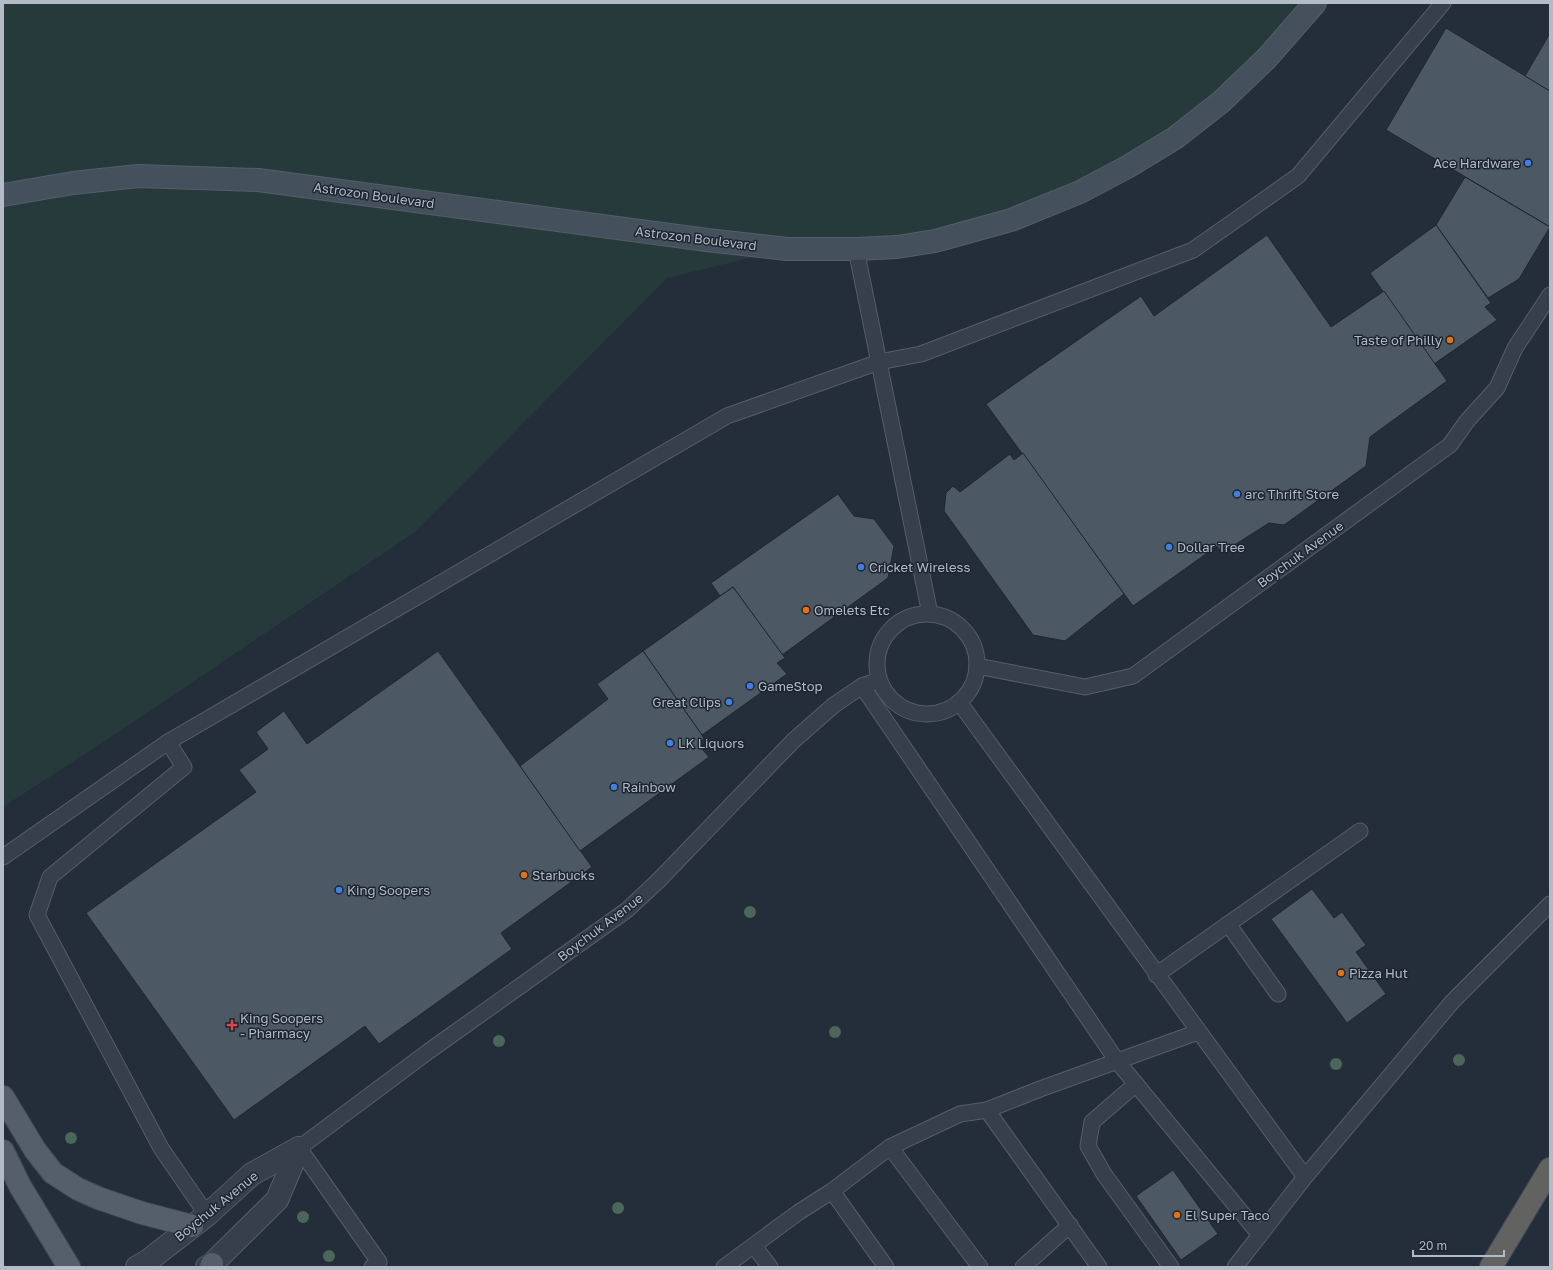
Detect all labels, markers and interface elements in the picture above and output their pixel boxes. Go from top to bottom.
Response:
place label: Ace Hardware [1433,155,1520,171]
marker: Ace Hardware [1523,158,1533,168]
street label: Astrozon Boulevard [312,179,436,211]
street label: Astrozon Boulevard [634,223,758,253]
place label: Taste of Philly [1354,332,1443,348]
marker: Taste of Philly [1445,335,1455,345]
place label: arc Thrift Store [1245,486,1339,502]
marker: arc Thrift Store [1232,489,1242,499]
street label: Boychuk Avenue [1254,517,1346,591]
place label: Dollar Tree [1177,539,1245,555]
marker: Dollar Tree [1164,542,1174,552]
place label: Cricket Wireless [869,559,970,575]
marker: Cricket Wireless [856,562,866,572]
place label: Omelets Etc [814,602,890,618]
marker: Omelets Etc [801,605,811,615]
place label: GameStop [758,678,823,694]
marker: GameStop [745,681,755,691]
place label: Great Clips [652,694,721,710]
marker: Great Clips [724,697,734,707]
place label: LK Liquors [678,735,744,751]
marker: LK Liquors [665,738,675,748]
place label: Rainbow [622,779,676,795]
marker: Rainbow [609,782,619,792]
place label: Starbucks [532,867,595,883]
marker: Starbucks [519,870,529,880]
place label: King Soopers [347,882,430,898]
marker: King Soopers [334,885,344,895]
street label: Boychuk Avenue [554,890,646,964]
place label: Pizza Hut [1349,965,1408,981]
marker: Pizza Hut [1336,968,1346,978]
place label: King Soopers - Pharmacy [240,1010,323,1041]
marker: King Soopers - Pharmacy [227,1020,237,1030]
street label: Boychuk Avenue [171,1167,261,1245]
place label: El Super Taco [1185,1207,1270,1223]
marker: El Super Taco [1172,1210,1182,1220]
scale bar [1413,1232,1504,1258]
text: 20 m [1419,1238,1447,1253]

